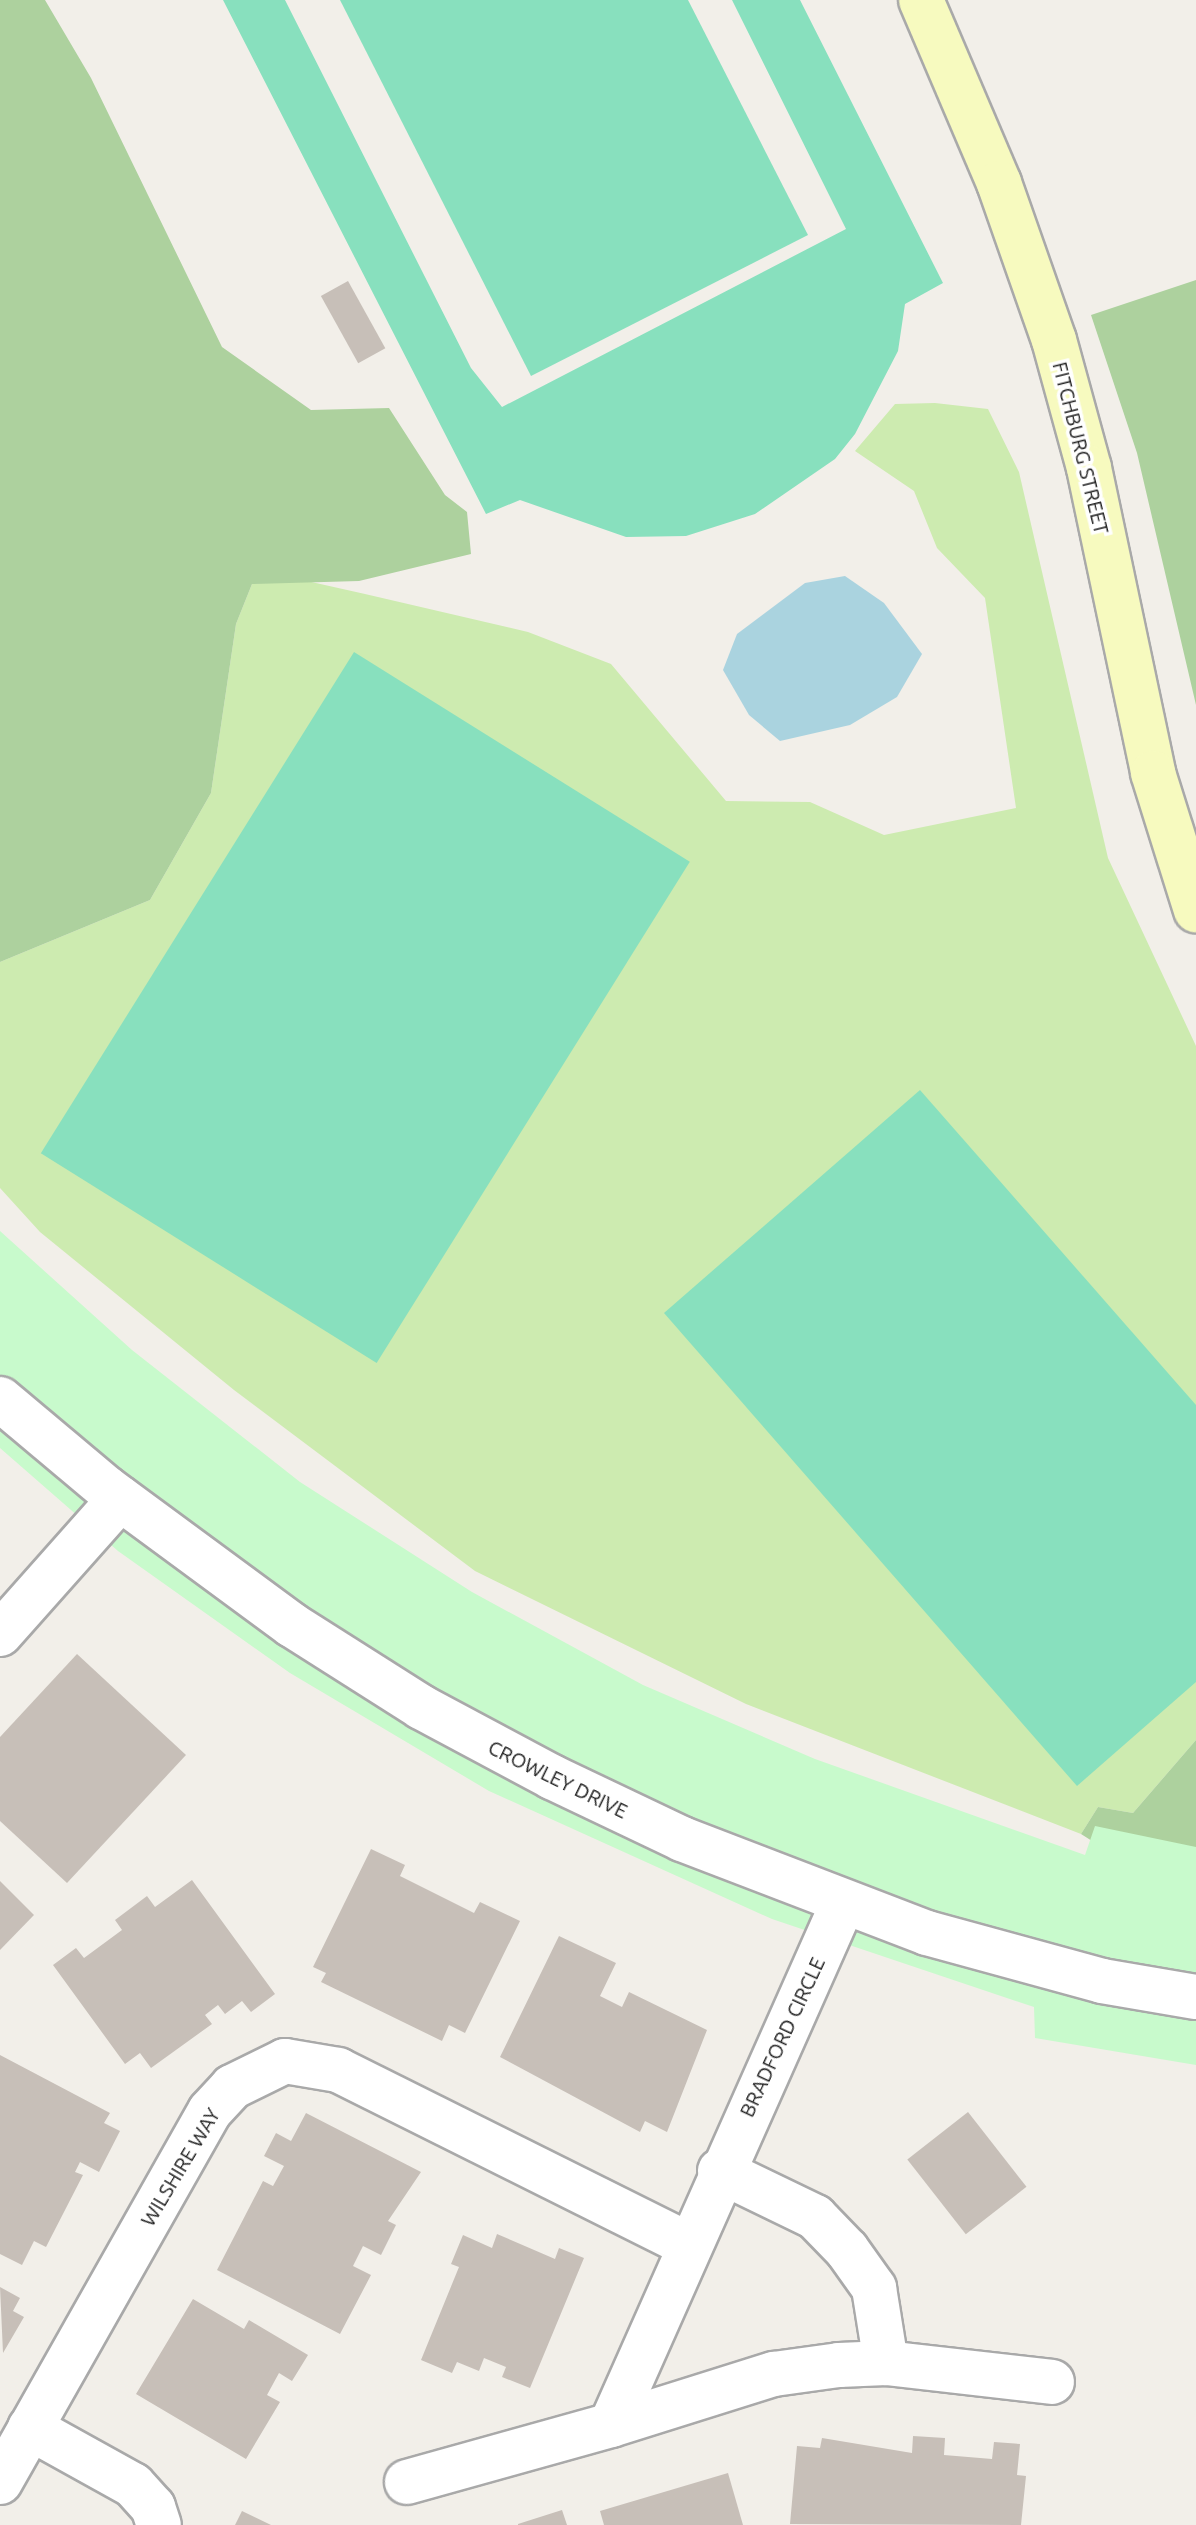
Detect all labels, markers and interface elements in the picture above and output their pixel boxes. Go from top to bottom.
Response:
street label: FITCHBURG STREET [1048,359,1114,537]
street label: CROWLEY DRIVE [484,1735,632,1823]
street label: BRADFORD CIRCLE [734,1953,830,2121]
street label: WILSHIRE WAY [135,2104,225,2230]

